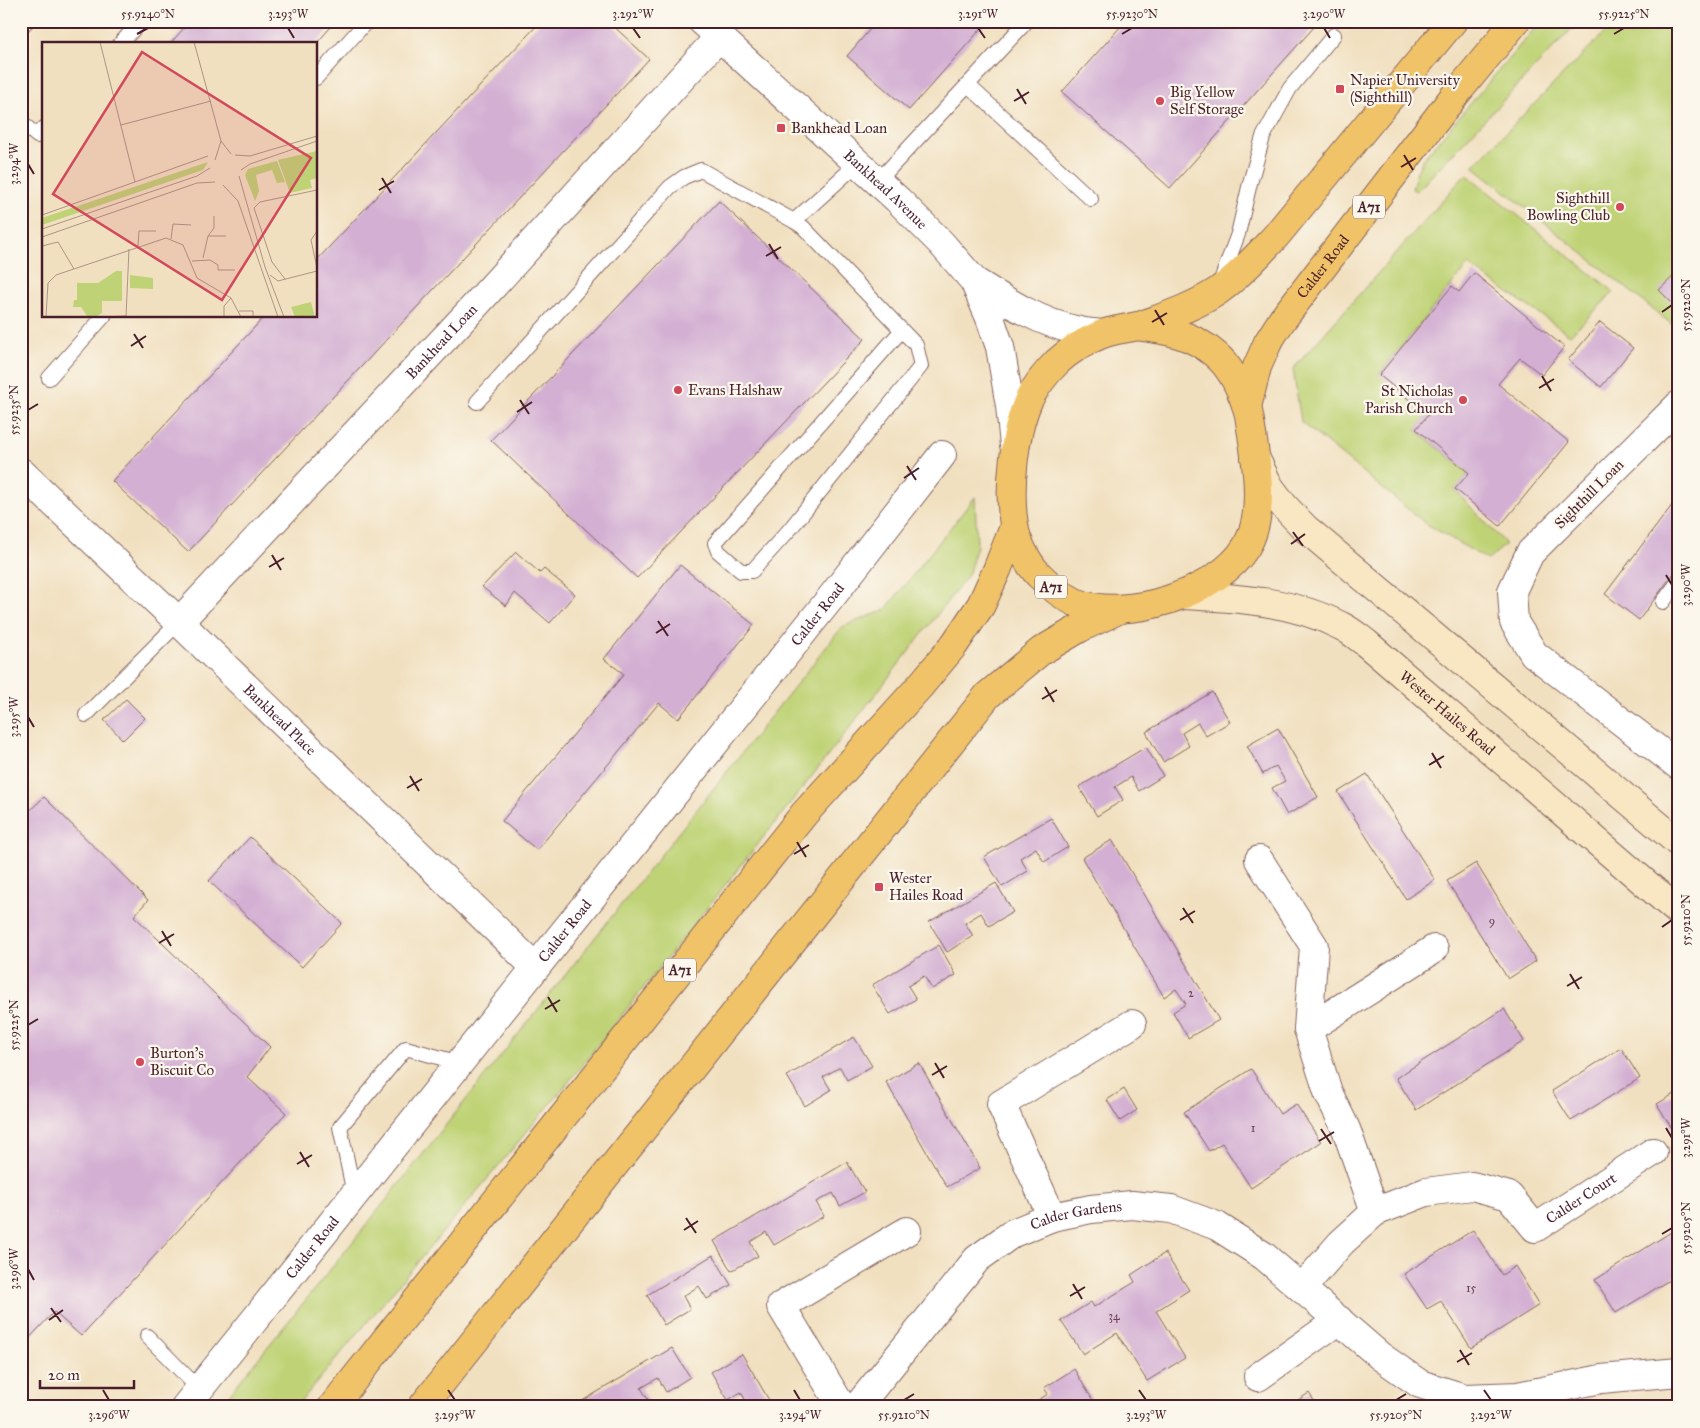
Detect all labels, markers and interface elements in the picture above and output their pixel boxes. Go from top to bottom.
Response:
text: 55.9240°N [121,7,175,21]
text: 3.293°W [268,7,309,21]
text: 3.292°W [612,7,654,21]
text: 3.291°W [958,7,999,21]
text: 55.9230°N [1106,7,1158,21]
text: 3.290°W [1303,7,1346,21]
text: 55.9225°N [1598,7,1650,21]
inset map [42,42,318,318]
place label: Napier University (Sighthill) [1350,71,1461,107]
place label: Big Yellow Self Storage [1170,83,1244,118]
marker: Napier University (Sighthill) [1334,83,1346,95]
marker: Big Yellow Self Storage [1154,95,1166,107]
place label: Bankhead Loan [791,119,887,137]
marker: Bankhead Loan [775,122,787,134]
text: 3.294°W [7,142,21,185]
street label: Bankhead Avenue [840,146,931,233]
place label: Sighthill Bowling Club [1527,189,1611,224]
road number: A71 [1353,196,1385,218]
marker: Sighthill Bowling Club [1614,201,1626,213]
street label: Calder Road [1293,231,1353,302]
text: 55.9220°N [1679,278,1693,332]
street label: Bankhead Loan [402,300,481,383]
place label: Evans Halshaw [688,381,782,399]
place label: St Nicholas Parish Church [1365,382,1454,417]
marker: Evans Halshaw [672,384,684,396]
text: 55.9235°N [7,385,21,435]
marker: St Nicholas Parish Church [1457,394,1469,406]
street label: Sighthill Loan [1551,456,1627,532]
text: 3.290°W [1679,563,1693,606]
road number: A71 [1035,576,1067,598]
street label: Calder Road [787,579,848,649]
street label: Wester Hailes Road [1396,667,1499,759]
street label: Bankhead Place [239,680,320,759]
text: 3.295°W [7,696,21,737]
place label: Wester Hailes Road [889,869,964,904]
marker: Wester Hailes Road [873,881,885,893]
text: 55.9210°N [1679,894,1693,946]
street label: Calder Road [534,896,596,966]
house number: 9 [1489,914,1495,928]
road number: A71 [664,958,696,982]
house number: 2 [1188,986,1194,1000]
text: 55.9225°N [7,999,21,1051]
place label: Burton's Biscuit Co [150,1044,215,1079]
marker: Burton's Biscuit Co [134,1056,146,1068]
text: 3.291°W [1679,1117,1693,1158]
house number: 1 [1251,1121,1256,1135]
street label: Calder Court [1542,1169,1620,1228]
street label: Calder Gardens [1027,1197,1123,1234]
text: 55.9205°N [1679,1202,1693,1254]
street label: Calder Road [282,1212,343,1283]
text: 3.296°W [7,1248,21,1290]
house number: 15 [1466,1281,1477,1295]
house number: 34 [1108,1309,1120,1323]
scale bar [40,1358,134,1390]
text: 20 m [48,1366,80,1384]
text: 3.296°W [88,1408,130,1422]
text: 3.295°W [435,1408,476,1422]
text: 3.294°W [779,1408,822,1422]
text: 55.9210°N [878,1408,930,1422]
text: 3.293°W [1126,1408,1167,1422]
text: 55.9205°N [1370,1408,1422,1422]
text: 3.292°W [1470,1408,1512,1422]

